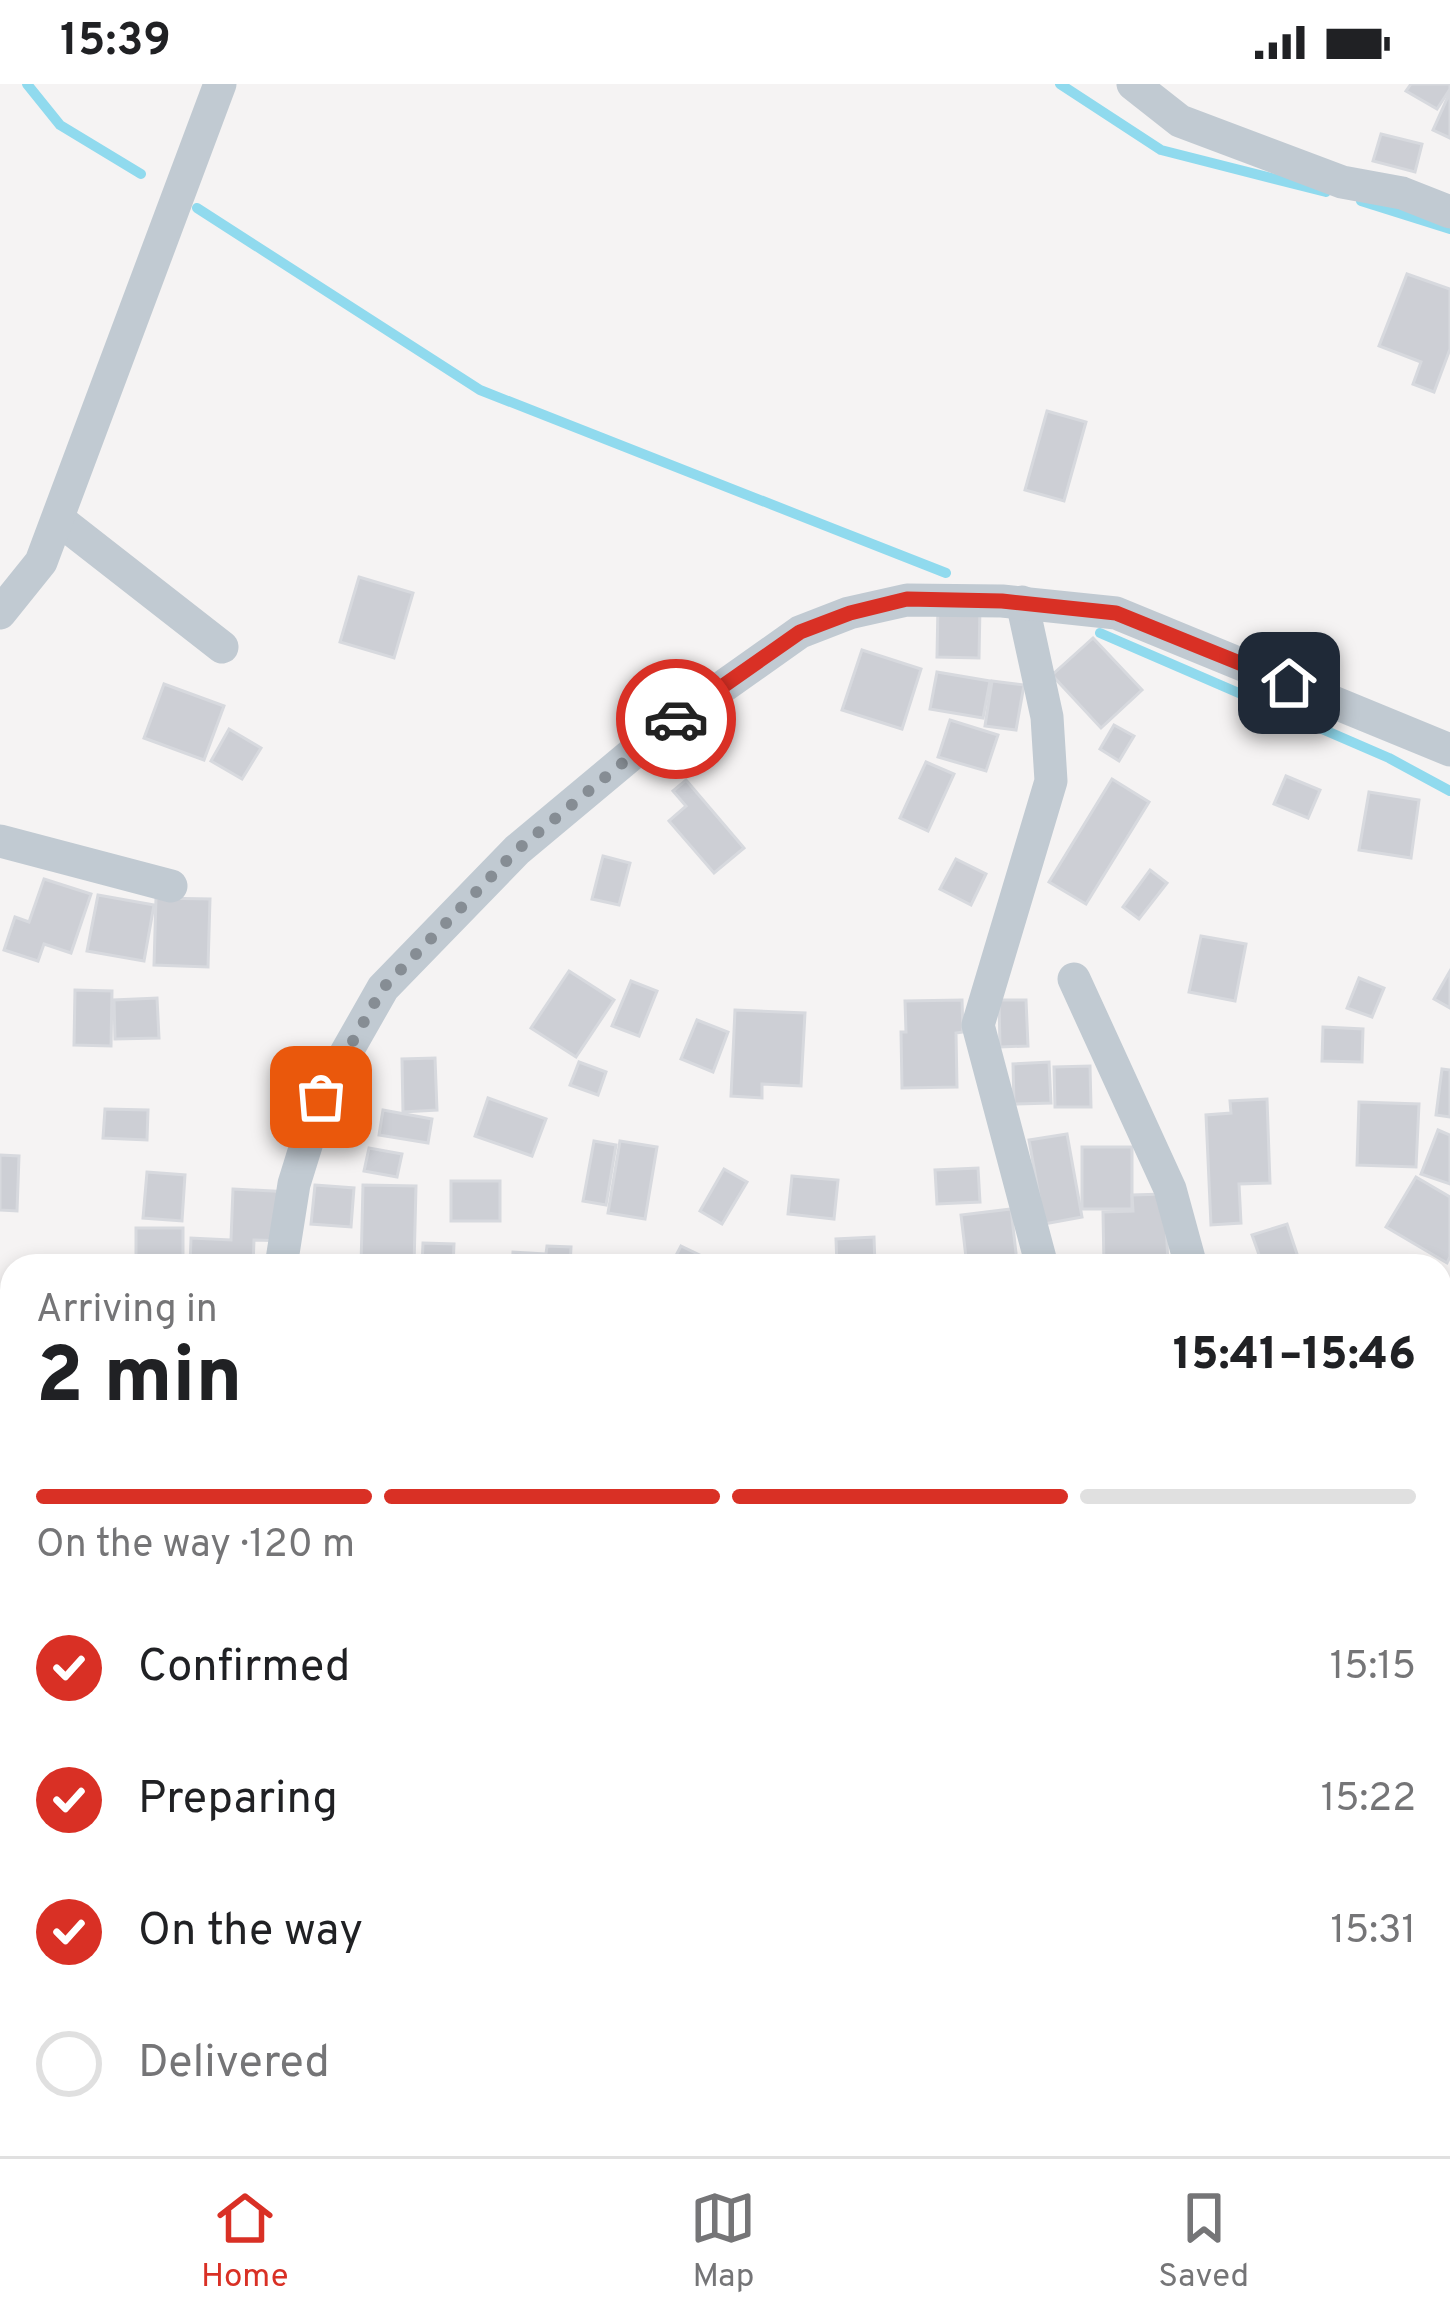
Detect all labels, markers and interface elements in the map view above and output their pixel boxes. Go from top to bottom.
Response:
text: 15:39 [60,14,171,71]
pin [1238,632,1340,734]
icon: home [1256,650,1322,716]
courier [616,659,736,779]
icon: car [643,686,709,752]
pin [270,1046,372,1148]
icon: bag [288,1064,354,1130]
text: Arriving in [36,1287,218,1336]
text: 15:41–15:46 [1173,1328,1416,1385]
text: 2 min [36,1331,242,1430]
text: On the way · 120 m [36,1522,355,1571]
icon: check [36,1635,102,1701]
text: Confirmed [138,1640,350,1697]
text: 15:15 [1330,1644,1416,1693]
icon: check [36,1767,102,1833]
text: Preparing [138,1772,338,1829]
text: 15:22 [1321,1776,1416,1825]
icon: check [36,1899,102,1965]
text: On the way [138,1904,363,1961]
text: 15:31 [1331,1908,1416,1957]
text: Delivered [138,2036,330,2093]
tab: Home [201,2185,289,2299]
tab: Map [690,2185,756,2299]
tab: Saved [1158,2185,1249,2299]

